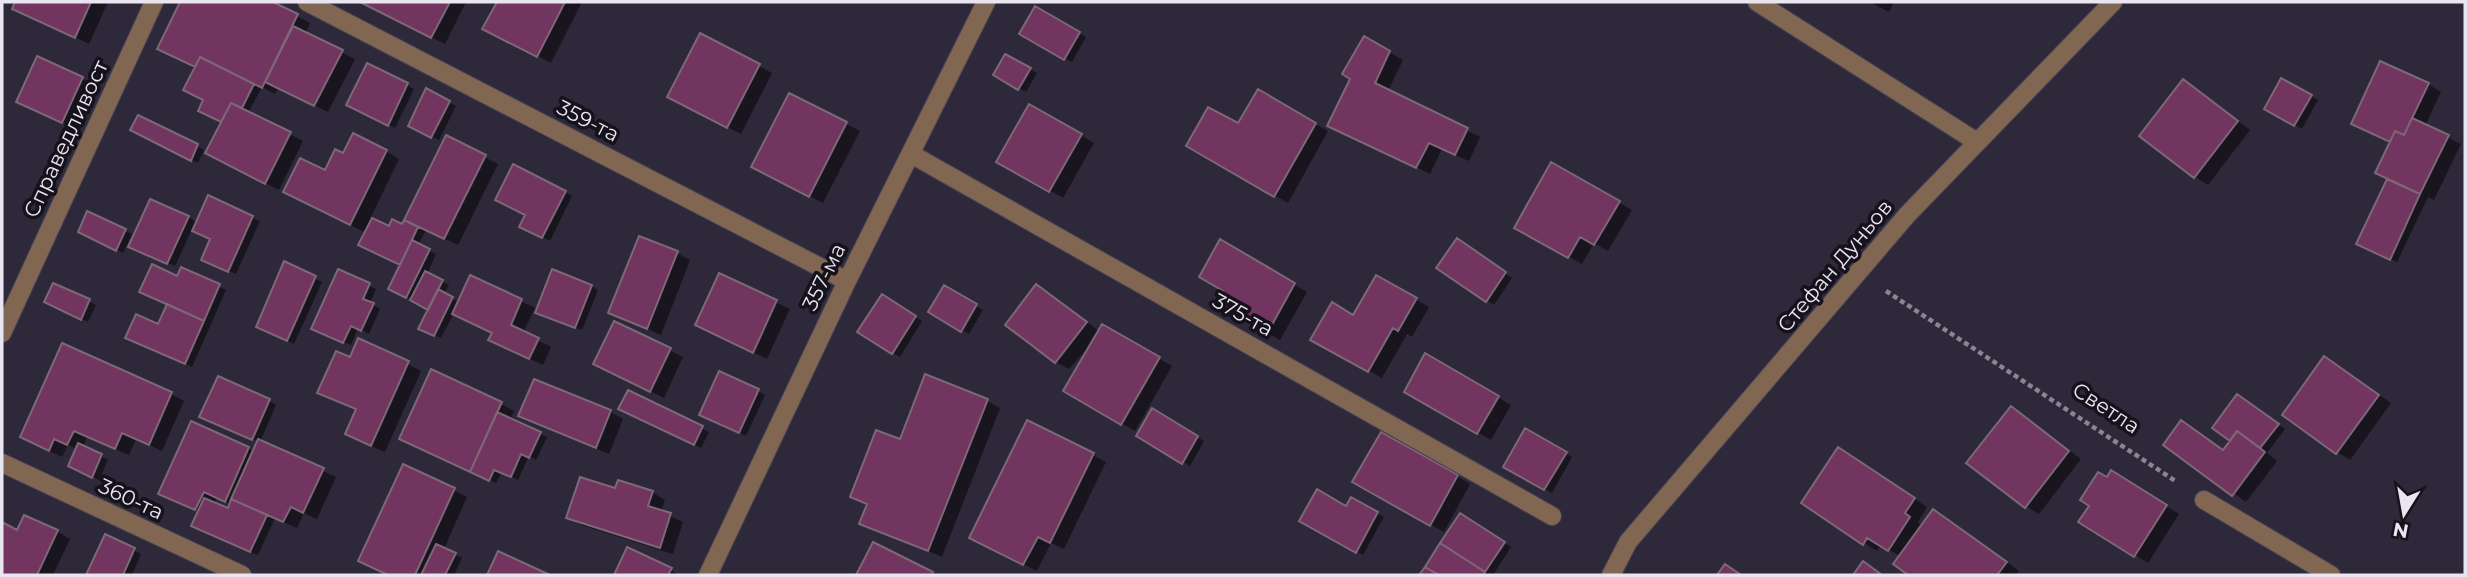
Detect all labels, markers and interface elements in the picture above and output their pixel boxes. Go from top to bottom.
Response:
street label: Справедливост [18,56,113,221]
street label: 359-та [553,94,623,147]
street label: Стефан Дуньов [1772,194,1897,337]
street label: 357-ма [797,239,850,314]
street label: 375-та [1209,288,1278,341]
street label: Светла [2068,377,2145,439]
street label: 360-та [95,473,167,524]
north arrow [2369,479,2439,549]
text: N [2391,517,2411,543]

